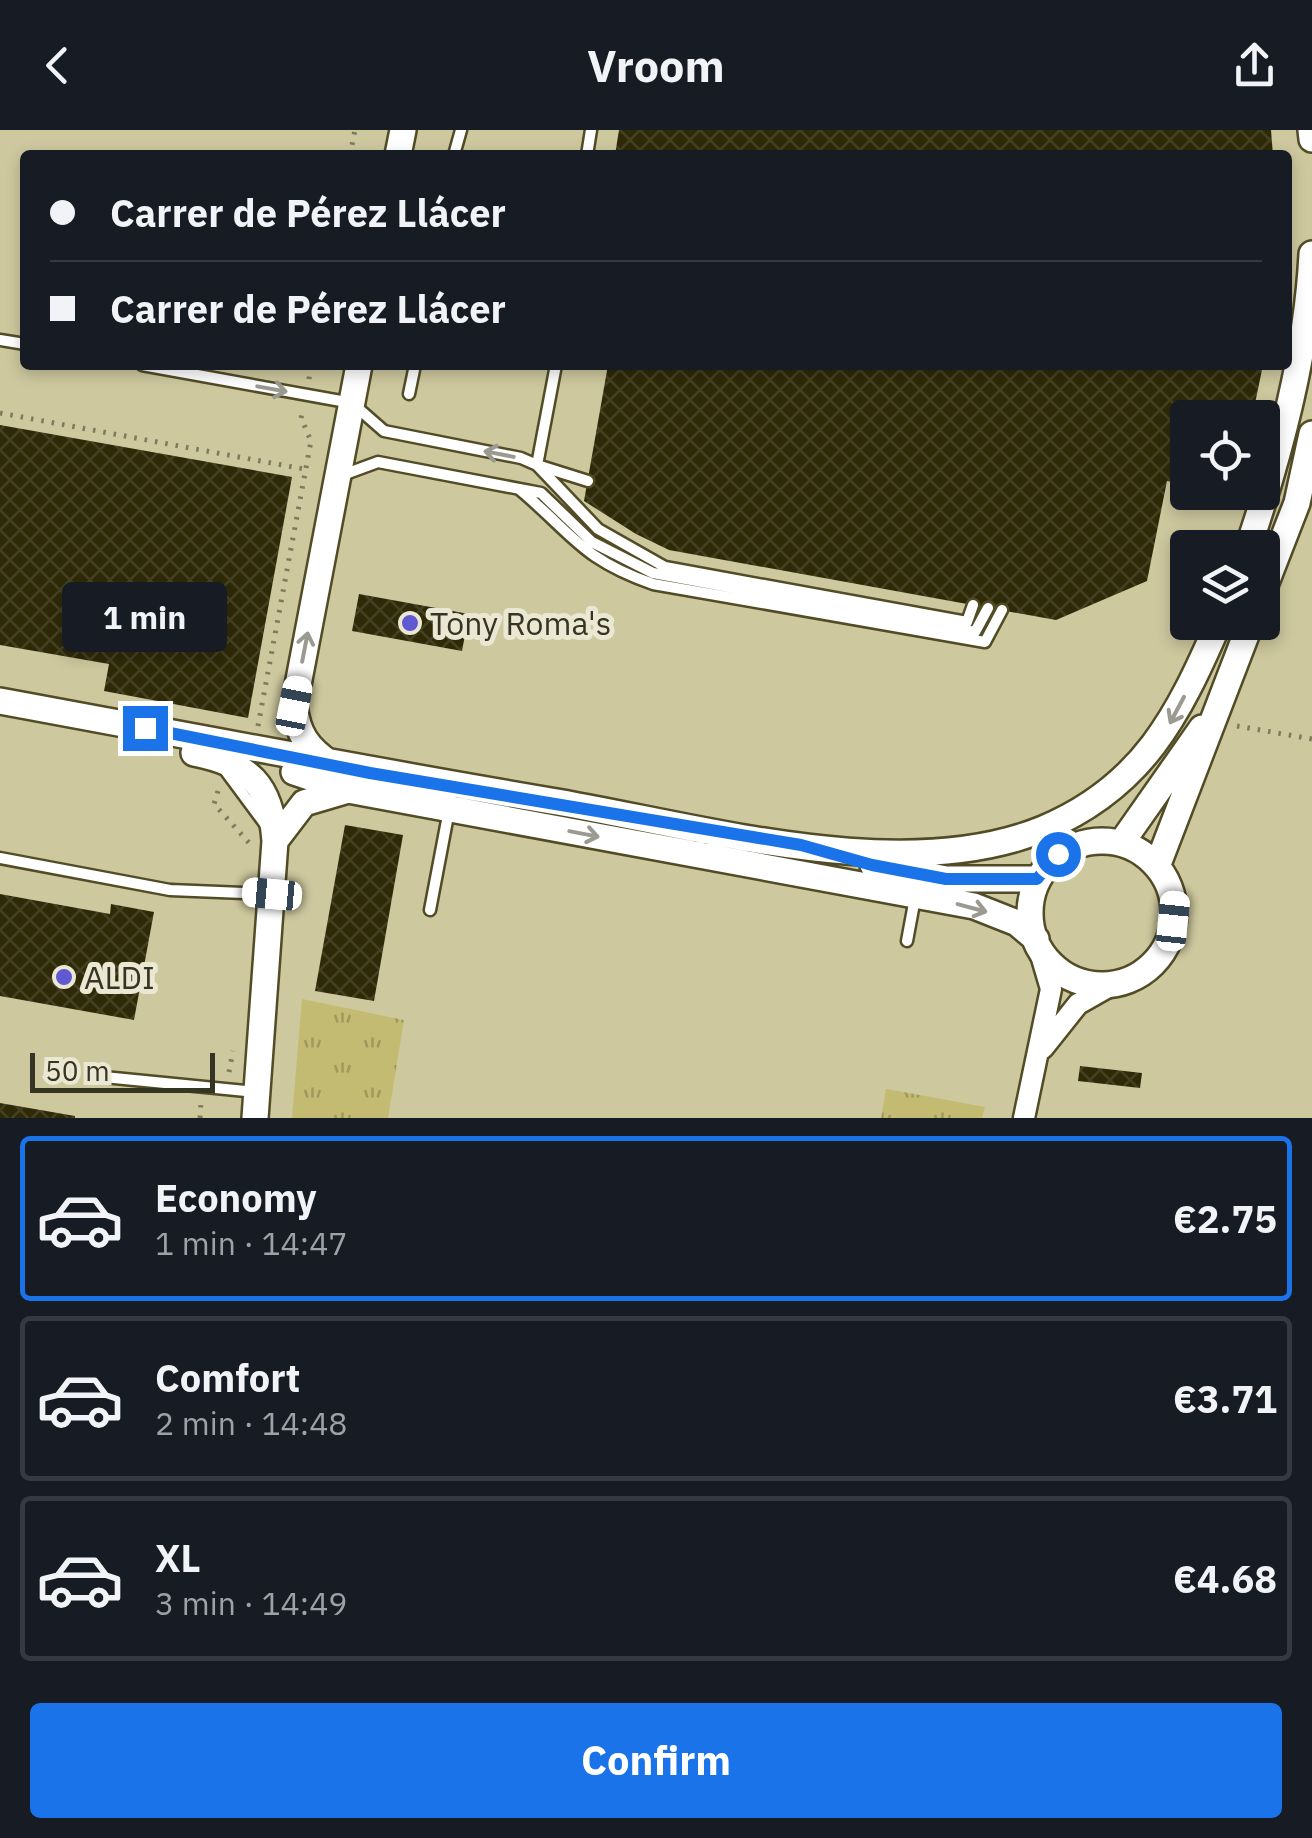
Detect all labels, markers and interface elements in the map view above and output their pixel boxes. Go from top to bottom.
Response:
text: Vroom [587,36,725,94]
icon: back [30,38,85,93]
icon: share [1227,38,1282,93]
text: Carrer de Pérez Llácer [110,188,506,237]
text: Carrer de Pérez Llácer [110,284,506,333]
one-way arrow [255,380,288,399]
map controls [1170,400,1280,640]
button: locate [1170,400,1280,510]
one-way arrow [483,444,516,463]
button: layers [1170,530,1280,640]
callout: 1 min [62,583,228,653]
text: 1 min [103,596,186,638]
place label: Tony Roma's [430,602,611,644]
marker: Tony Roma's [399,612,421,634]
one-way arrow [296,632,315,664]
car [274,674,314,738]
one-way arrow [1167,695,1186,725]
route end [123,706,168,751]
one-way arrow [567,826,599,845]
route start [1036,832,1081,877]
car [241,876,303,912]
car [1155,890,1191,952]
one-way arrow [956,899,987,918]
place label: ALDI [84,956,155,998]
marker: ALDI [53,966,75,988]
scale bar [30,1048,215,1093]
text: 50 m [45,1052,110,1089]
text: Economy [155,1173,317,1222]
icon: car [35,1174,125,1264]
text: €2.75 [1173,1194,1277,1243]
text: 1 min · 14:47 [155,1222,348,1264]
text: Comfort [155,1353,300,1402]
icon: car [35,1354,125,1444]
text: €3.71 [1173,1374,1277,1423]
text: 2 min · 14:48 [155,1402,348,1444]
text: XL [155,1533,201,1582]
icon: car [35,1534,125,1624]
text: €4.68 [1173,1554,1277,1603]
text: 3 min · 14:49 [155,1582,348,1624]
button: Confirm [30,1703,1282,1818]

